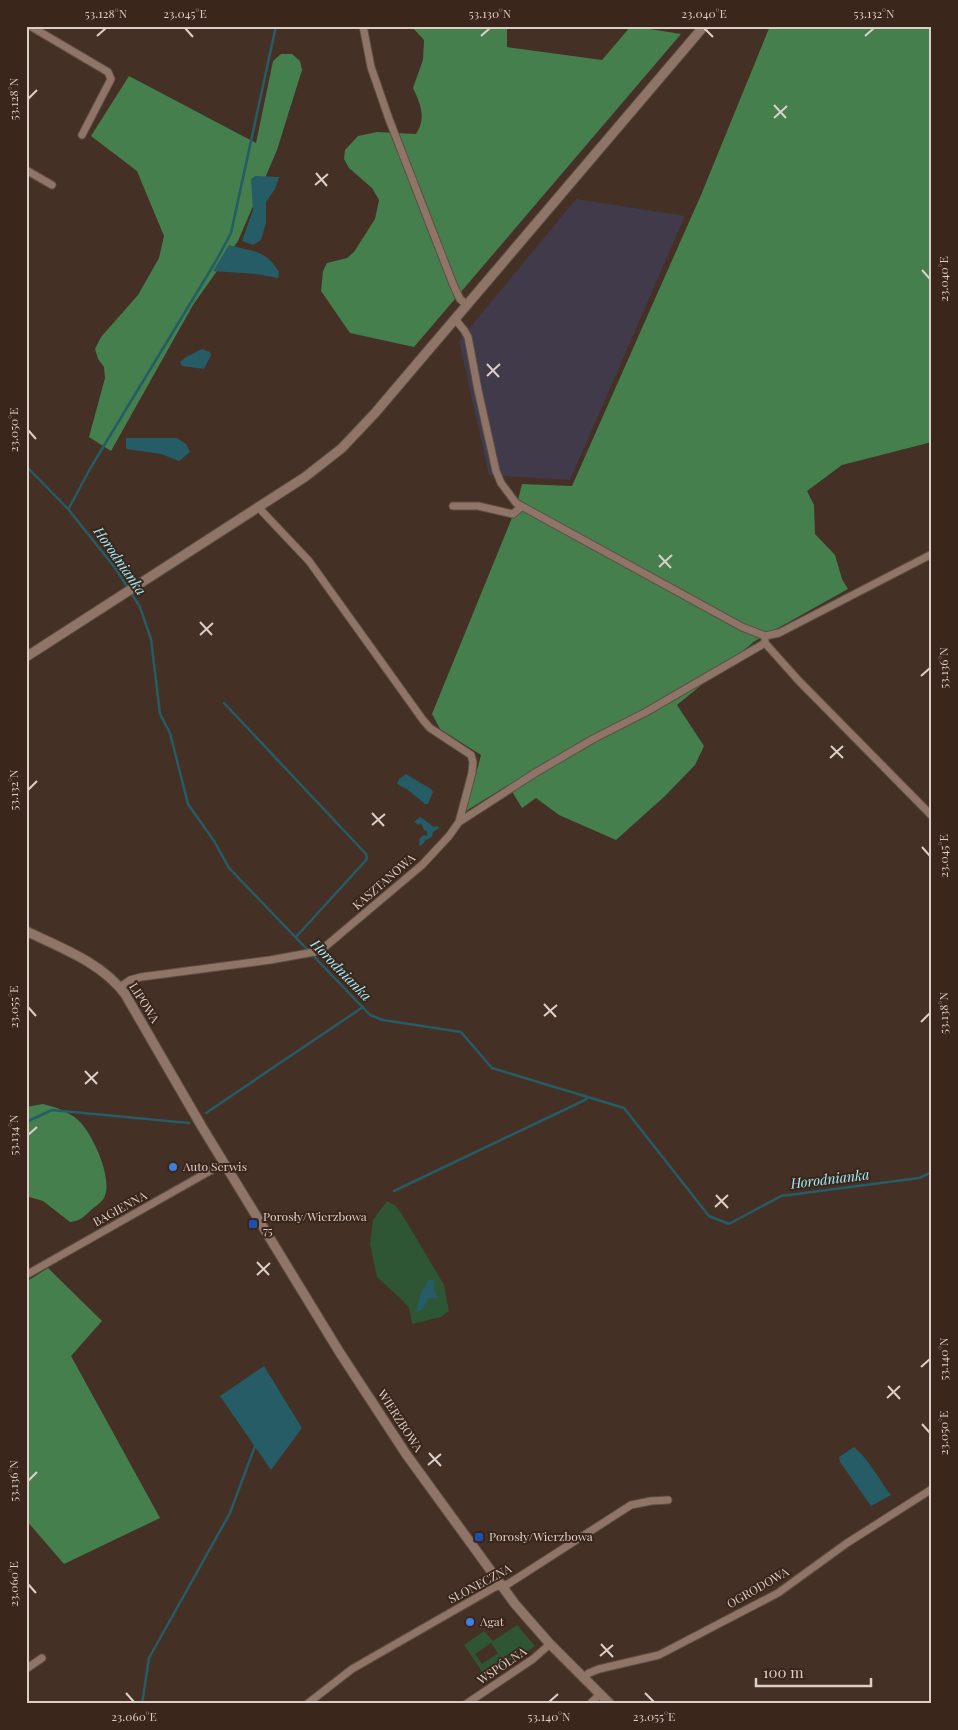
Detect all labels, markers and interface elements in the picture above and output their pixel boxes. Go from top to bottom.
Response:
text: 53.128°N [85,5,128,21]
text: 23.045°E [163,5,207,21]
text: 53.130°N [469,5,512,21]
text: 23.040°E [681,5,727,21]
text: 53.132°N [853,5,895,21]
text: 53.128°N [5,77,21,120]
text: 23.040°E [935,256,951,302]
text: 23.050°E [5,408,21,452]
water label: Horodnianka [89,522,151,599]
text: 53.136°N [935,647,951,689]
text: 53.132°N [5,769,21,811]
text: 23.045°E [935,834,951,878]
street label: KASZTANOWA [349,849,418,913]
water label: Horodnianka [306,934,376,1005]
street label: LIPOWA [126,979,164,1026]
text: 23.055°E [5,986,21,1028]
text: 53.138°N [935,992,951,1034]
text: 53.134°N [5,1114,21,1156]
place label: Auto Serwis [182,1158,247,1174]
marker: Auto Serwis [167,1161,179,1173]
water label: Horodnianka [788,1164,871,1193]
street label: BAGIENNA [90,1187,150,1229]
place label: Porosły/Wierzbowa 75 [263,1208,367,1238]
marker: Porosły/Wierzbowa 75 [247,1218,259,1230]
text: 53.140°N [935,1337,951,1381]
street label: WIERZBOWA [374,1385,427,1455]
text: 23.050°E [935,1411,951,1455]
text: 53.136°N [5,1460,21,1502]
place label: Porosły/Wierzbowa [489,1528,593,1544]
marker: Porosły/Wierzbowa [473,1531,485,1543]
street label: SŁONECZNA [445,1560,514,1606]
text: 23.060°E [5,1561,21,1607]
street label: OGRODOWA [724,1563,792,1611]
place label: Agat [479,1613,505,1629]
marker: Agat [464,1616,476,1628]
street label: WSPÓLNA [473,1643,530,1688]
scale bar [756,1655,870,1687]
text: 100 m [763,1662,804,1682]
text: 23.060°E [111,1708,157,1724]
text: 53.140°N [527,1708,571,1724]
text: 23.055°E [633,1708,675,1724]

